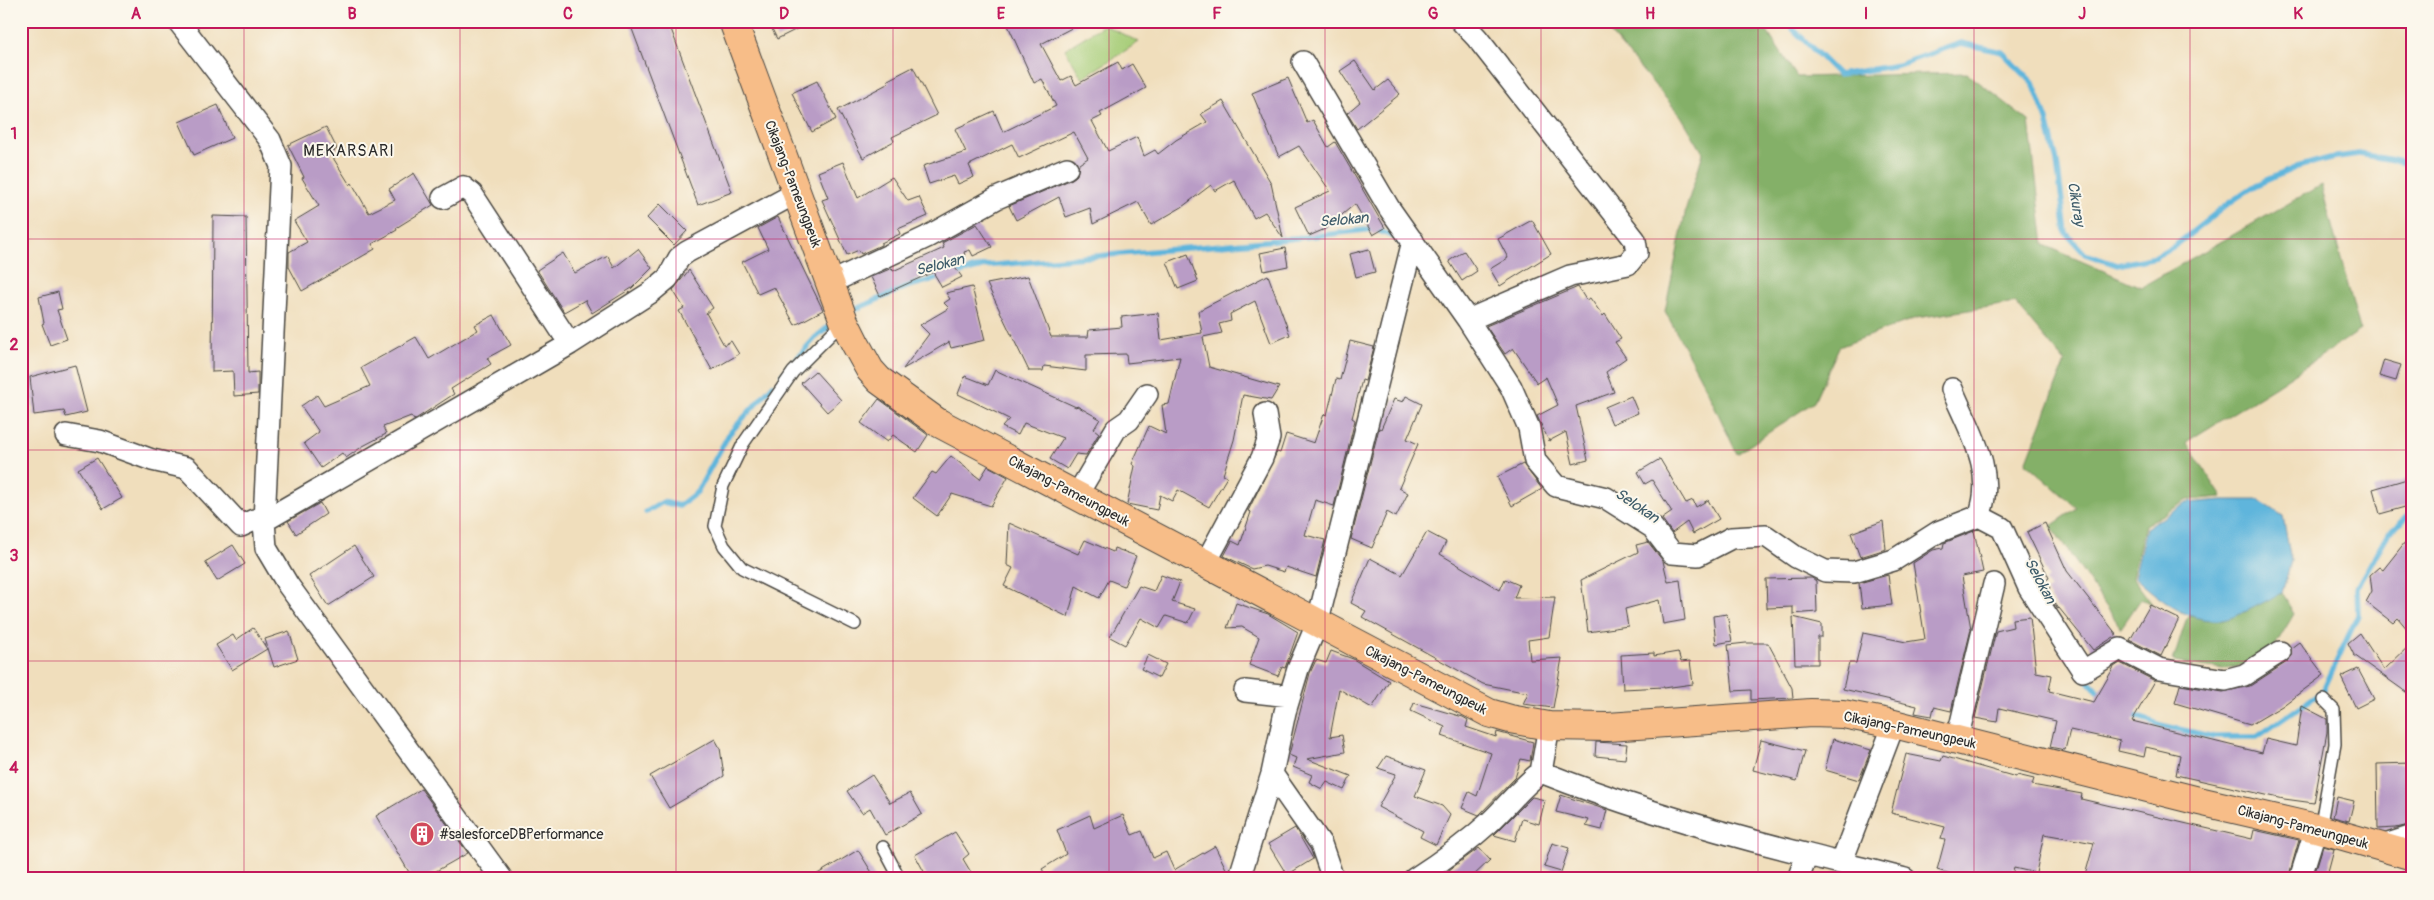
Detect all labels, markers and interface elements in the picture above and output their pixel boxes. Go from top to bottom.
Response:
text: A [131,4,142,24]
text: B [347,4,357,24]
text: C [563,4,573,24]
text: D [779,4,789,24]
text: E [997,4,1006,24]
text: F [1212,4,1222,24]
text: G [1428,4,1439,24]
text: H [1645,4,1655,24]
text: I [1864,4,1868,24]
text: J [2078,4,2086,24]
text: K [2293,4,2303,24]
street label: Cikajang-Pameungpeuk [761,118,825,250]
text: 1 [11,124,17,144]
district label: MEKARSARI [303,141,395,161]
water label: Cikuray [2063,181,2089,230]
water label: Selokan [1319,208,1371,232]
water label: Selokan [914,249,968,280]
text: 2 [10,335,19,355]
street label: Cikajang-Pameungpeuk [1005,452,1133,530]
water label: Selokan [1611,484,1664,528]
text: 3 [10,546,19,566]
water label: Selokan [2020,555,2061,608]
street label: Cikajang-Pameungpeuk [1362,642,1490,718]
street label: Cikajang-Pameungpeuk [1842,708,1978,752]
text: 4 [9,758,19,778]
street label: Cikajang-Pameungpeuk [2236,801,2370,853]
building icon: #salesforceDBPerformance [409,821,435,847]
place label: #salesforceDBPerformance [439,826,604,843]

